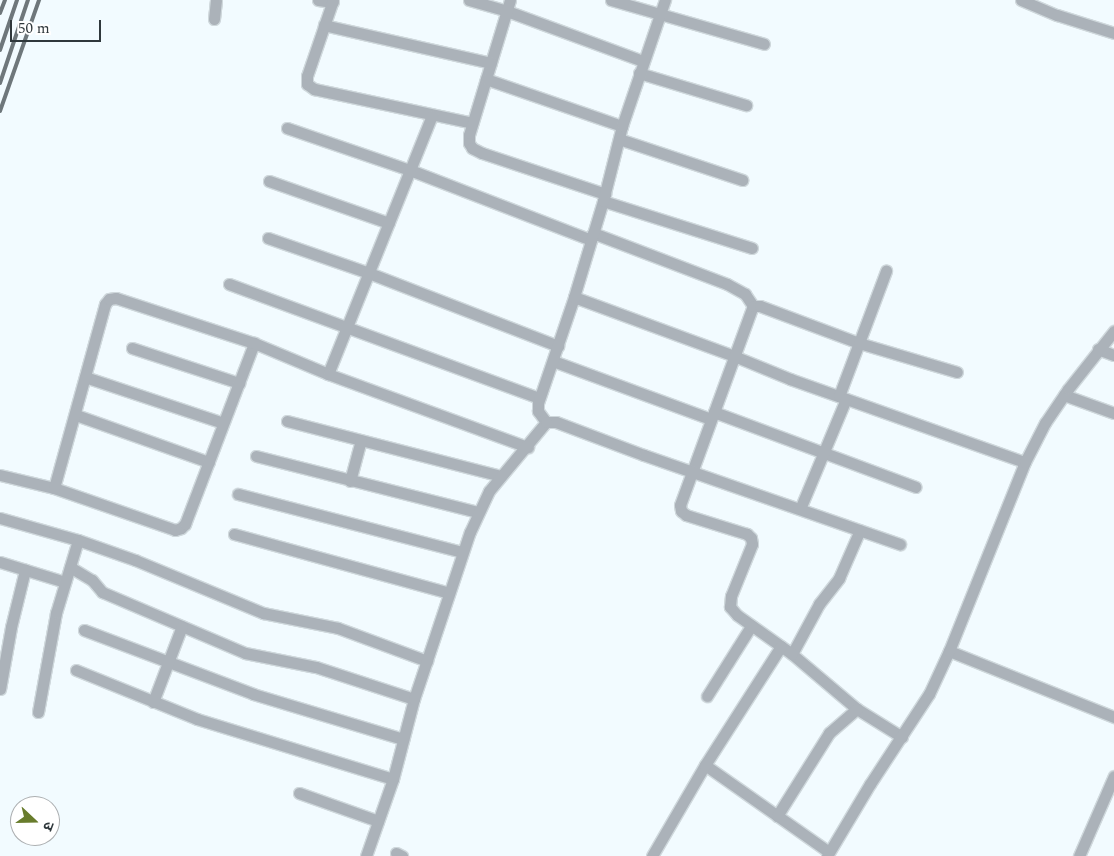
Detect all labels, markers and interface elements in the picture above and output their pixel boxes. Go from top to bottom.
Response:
scale bar [12,10,104,42]
text: 50 m [18,17,50,40]
north arrow [10,796,60,846]
text: उ [37,819,60,834]

